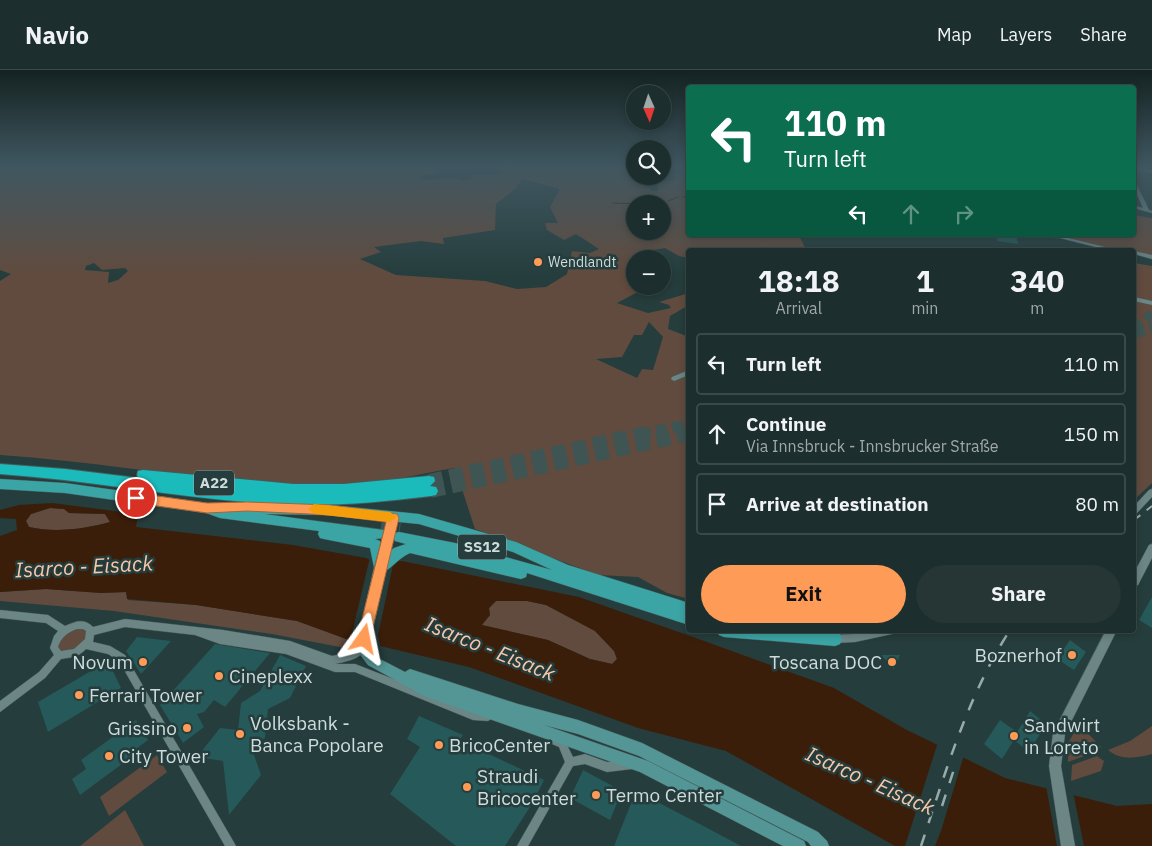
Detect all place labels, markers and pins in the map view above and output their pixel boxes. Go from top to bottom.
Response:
place label: Wendlandt [548,253,616,271]
marker: Wendlandt [532,256,544,268]
pin [115,477,157,519]
place label: Boznerhof [975,643,1062,667]
marker: Boznerhof [1066,649,1078,661]
place label: Novum [72,650,133,674]
place label: Toscana DOC [769,650,882,674]
marker: Novum [137,656,149,668]
marker: Toscana DOC [886,656,898,668]
place label: Cineplexx [229,664,313,688]
marker: Cineplexx [213,670,225,682]
place label: Ferrari Tower [89,683,202,707]
marker: Ferrari Tower [73,689,85,701]
place label: Volksbank - Banca Popolare [250,711,384,757]
place label: Sandwirt in Loreto [1024,713,1100,759]
place label: Grissino [107,716,177,740]
marker: Grissino [181,722,193,734]
marker: Volksbank - Banca Popolare [234,728,246,740]
marker: Sandwirt in Loreto [1008,730,1020,742]
place label: BricoCenter [449,733,550,757]
marker: BricoCenter [433,739,445,751]
place label: City Tower [119,744,208,768]
marker: City Tower [103,750,115,762]
place label: Straudi Bricocenter [477,764,576,810]
marker: Straudi Bricocenter [461,781,473,793]
place label: Termo Center [606,783,722,807]
marker: Termo Center [590,789,602,801]

